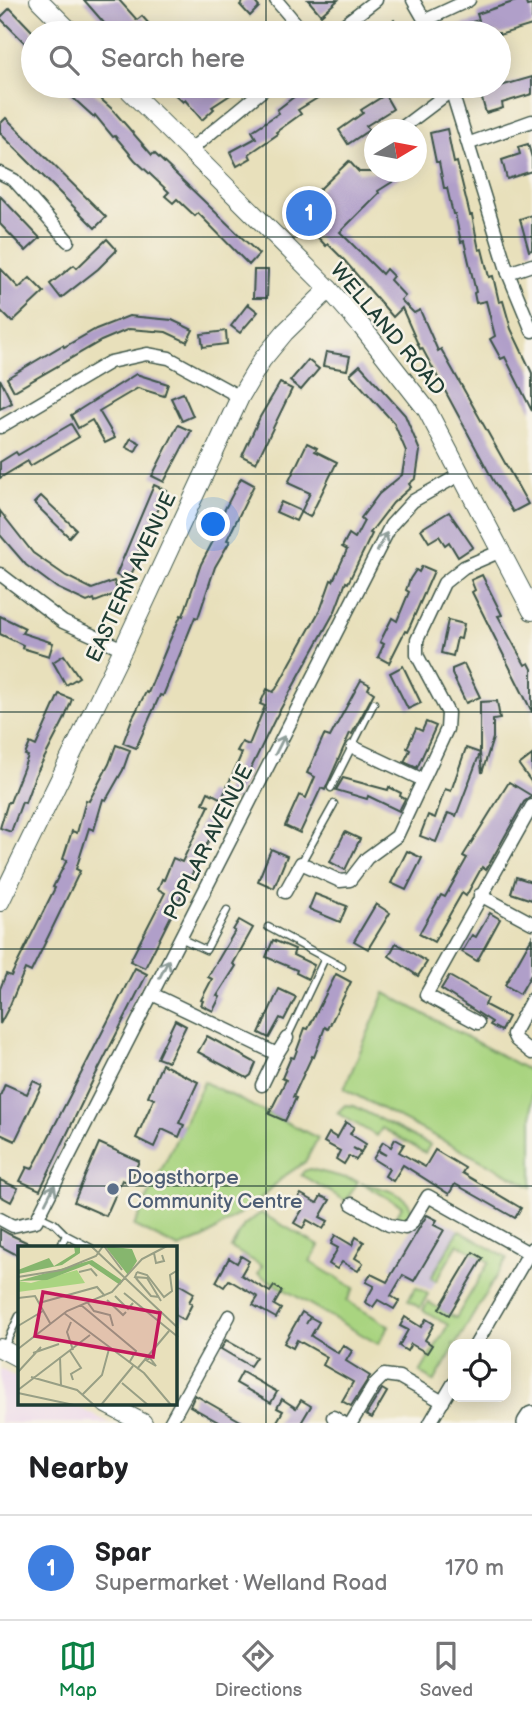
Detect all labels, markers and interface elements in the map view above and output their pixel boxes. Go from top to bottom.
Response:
search box [21,21,511,98]
icon: search [45,41,83,79]
text: Search here [101,44,245,75]
north arrow [364,119,427,182]
pin: 1 [286,187,332,239]
street label: WELLAND ROAD [325,258,450,401]
street label: EASTERN AVENUE [81,488,182,666]
your location [196,507,230,541]
one-way arrow [376,532,390,553]
one-way arrow [273,735,287,756]
street label: POPLAR AVENUE [159,760,258,924]
one-way arrow [158,959,172,980]
place label: Dogsthorpe Community Centre [127,1165,302,1214]
marker: Dogsthorpe Community Centre [105,1181,121,1197]
one-way arrow [43,1184,57,1205]
inset map [18,1246,177,1406]
map controls [448,1339,511,1402]
button: locate [448,1339,511,1402]
text: Nearby [28,1451,128,1487]
text: Spar [95,1538,151,1569]
text: 1 [46,1554,56,1582]
text: 170 m [445,1554,504,1582]
text: Supermarket · Welland Road [95,1569,387,1597]
tab: Map [59,1637,97,1702]
tab: Directions [215,1637,302,1702]
tab: Saved [420,1637,473,1702]

